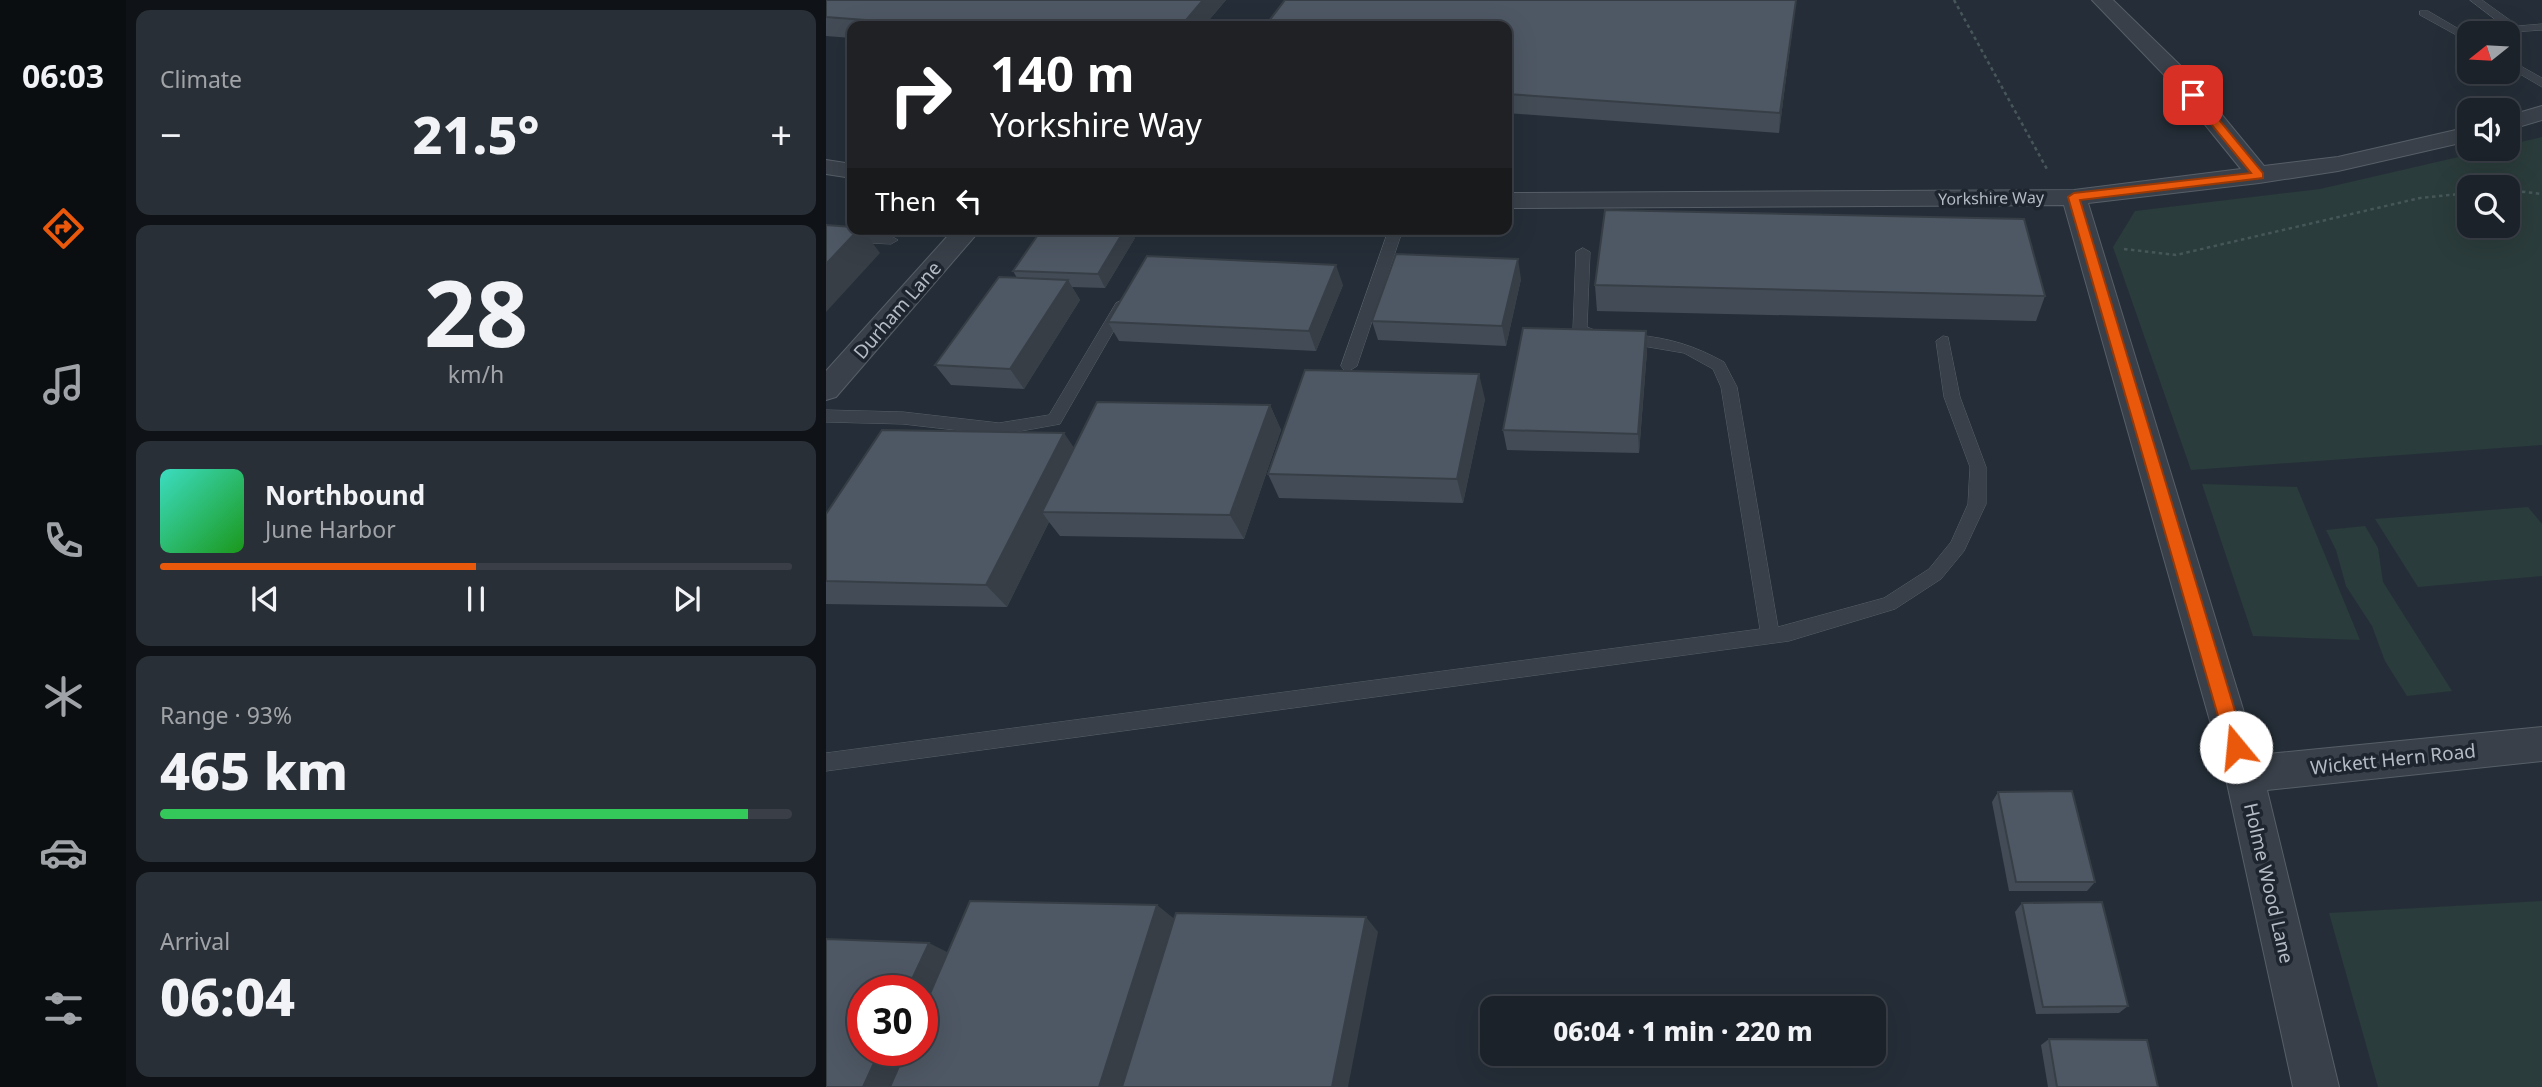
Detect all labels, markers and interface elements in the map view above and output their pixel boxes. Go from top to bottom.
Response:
north arrow [2457,21,2520,84]
map controls [2457,21,2520,238]
text: 140 m [990,40,1135,106]
icon: right [875,49,966,140]
text: 06:03 [22,54,104,97]
text: Climate [160,63,242,95]
pin [2163,65,2223,125]
icon: arrive [2174,76,2212,114]
text: 21.5° [413,98,539,169]
button: sound [2457,98,2520,161]
text: Yorkshire Way [990,103,1202,146]
text: − [160,108,182,160]
text: + [770,108,792,160]
button: search [2457,175,2520,238]
icon: left [950,182,988,220]
text: Then [875,183,936,219]
street label: Yorkshire Way [1938,186,2045,210]
icon: directions [39,204,88,253]
text: 28 [424,250,528,374]
street label: Durham Lane [847,256,947,364]
text: km/h [448,358,504,390]
icon: music [39,360,88,409]
text: Northbound [265,477,425,513]
text: June Harbor [265,513,396,545]
icon: phone [39,516,88,565]
icon: previous [246,580,284,618]
icon: pause [457,580,495,618]
icon: next [668,580,706,618]
icon: climate [39,672,88,721]
text: Range · 93% [160,699,292,731]
position arrow [2199,710,2273,784]
text: 465 km [160,734,348,805]
street label: Wickett Hern Road [2309,737,2477,781]
street label: Holme Wood Lane [2238,800,2300,966]
icon: car [39,828,88,877]
text: Arrival [160,925,230,957]
text: 06:04 [160,960,295,1031]
speed limit sign: 30 [847,975,938,1066]
icon: filters [39,984,88,1033]
text: 06:04 · 1 min · 220 m [1553,1013,1813,1049]

